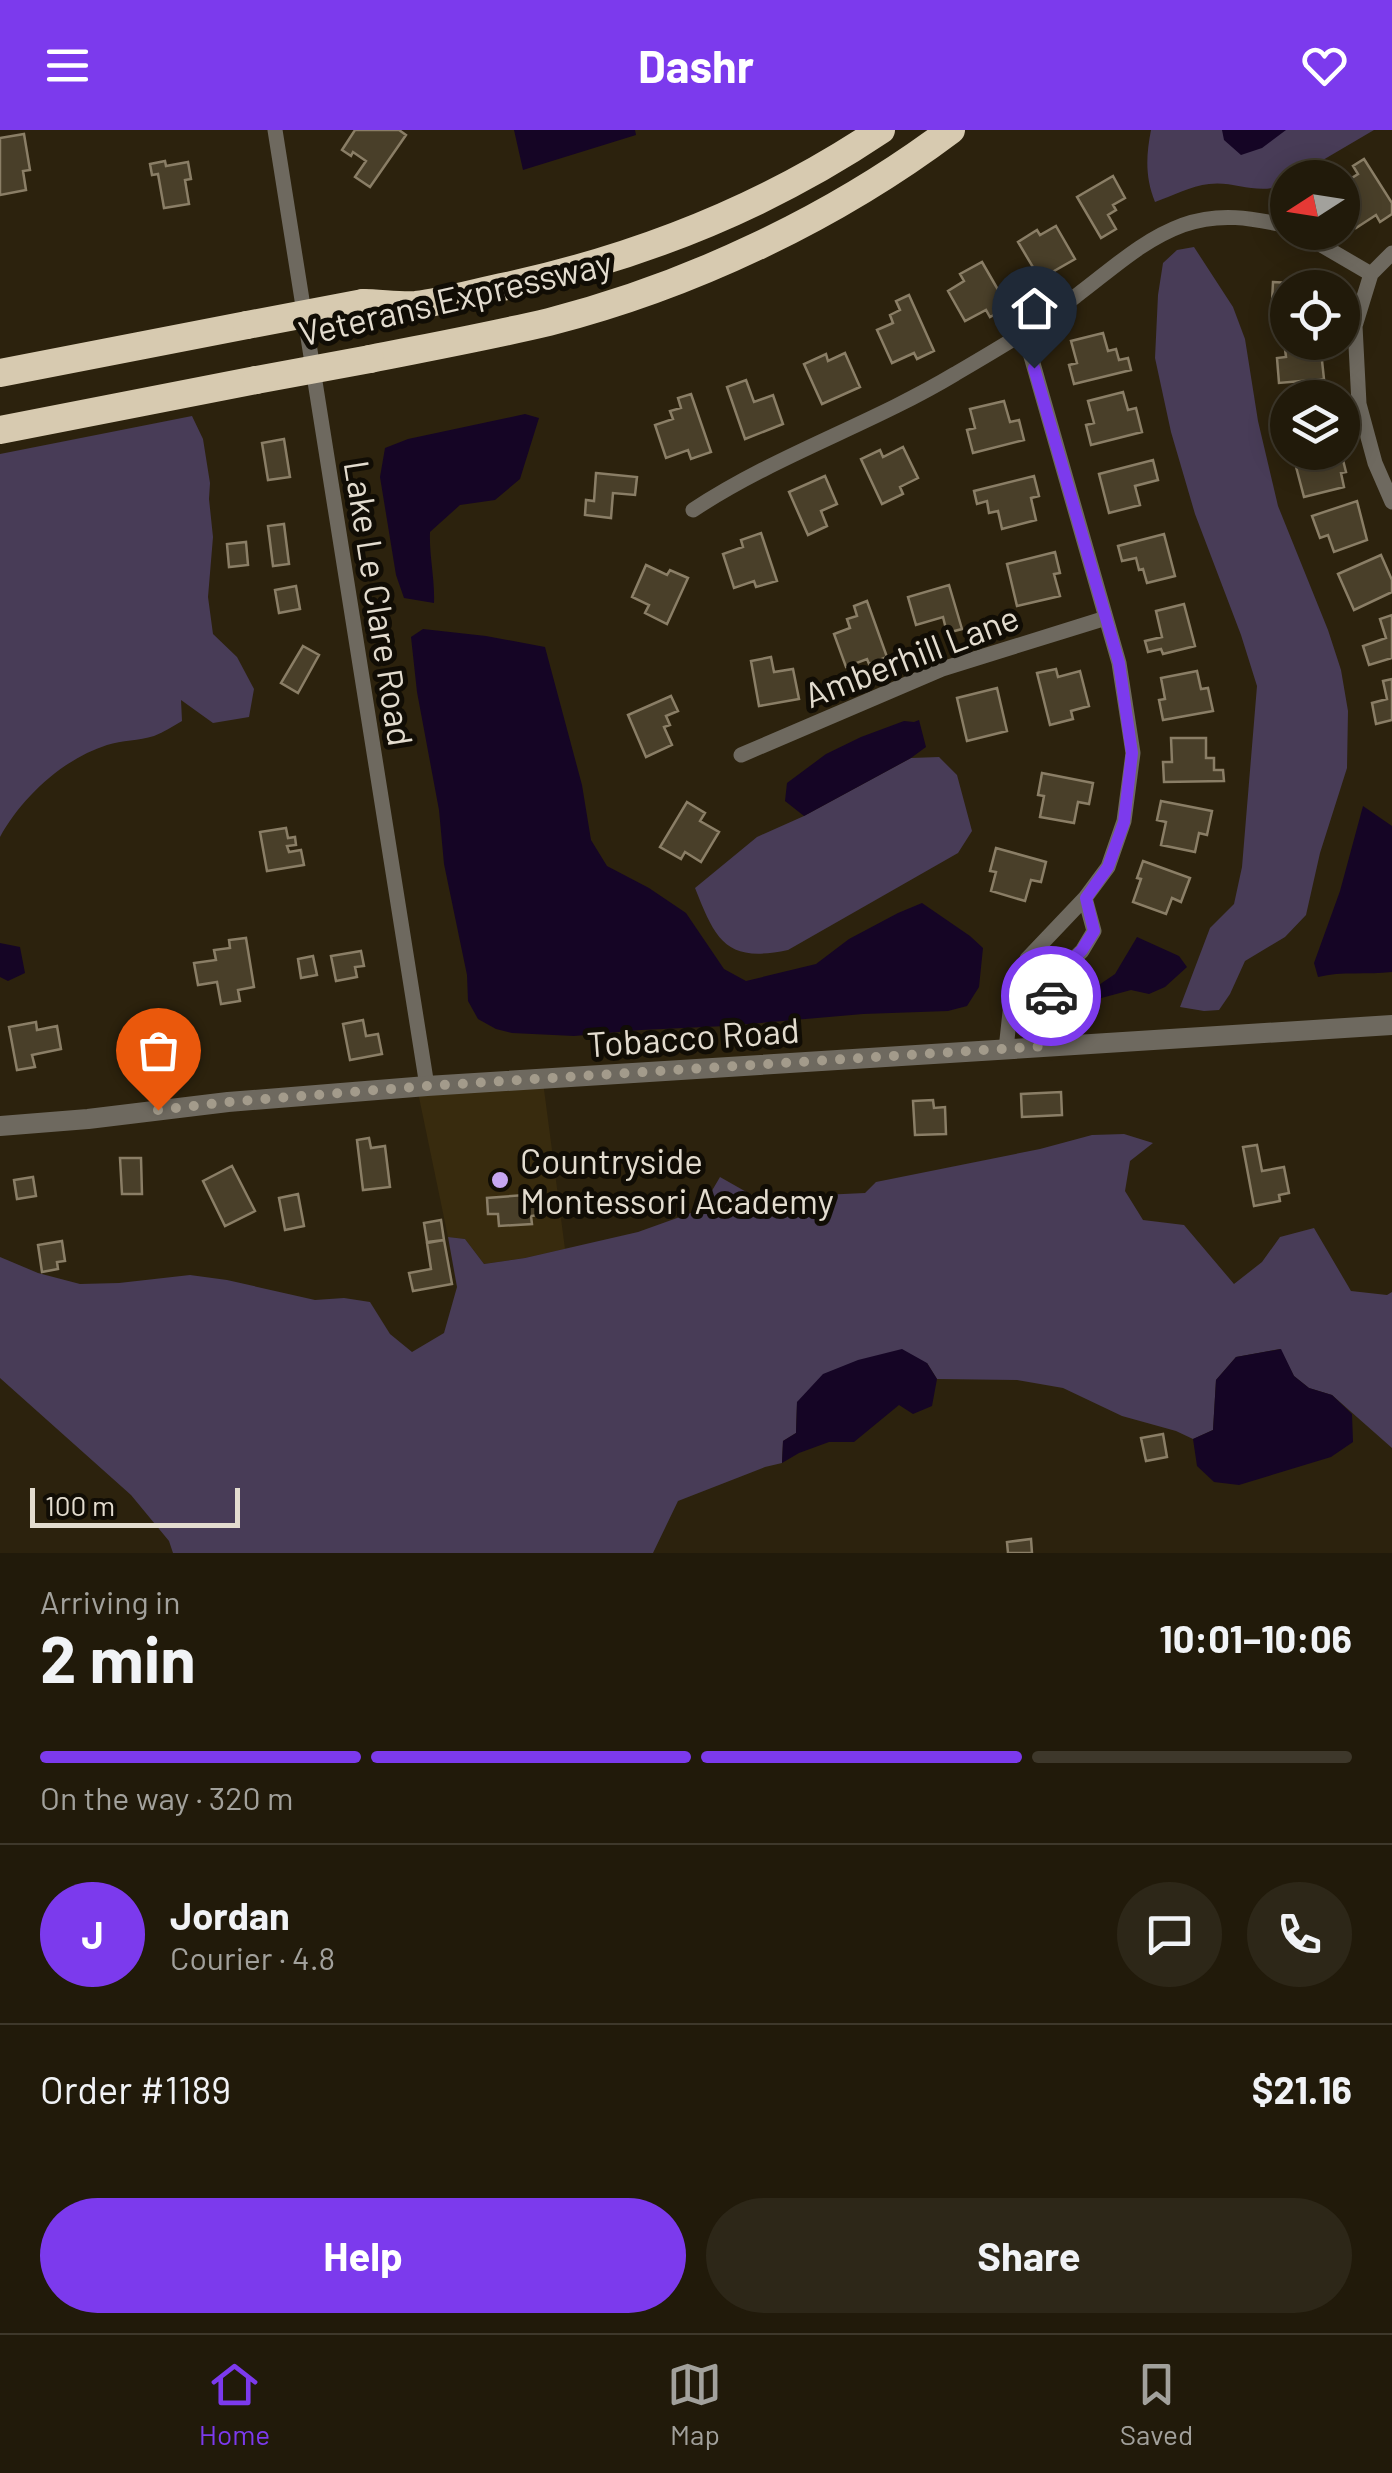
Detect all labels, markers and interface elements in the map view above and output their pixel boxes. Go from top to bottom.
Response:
icon: menu [40,38,95,93]
text: Dashr [638,38,754,92]
icon: heart [1297,38,1352,93]
north arrow [1270,160,1360,250]
map controls [1270,160,1360,470]
street label: Veterans Expressway [294,241,616,353]
pin [992,266,1077,369]
button: locate [1270,270,1360,360]
icon: home [1007,281,1062,336]
button: layers [1270,380,1360,470]
street label: Lake Le Clare Road [337,457,423,749]
street label: Amberhill Lane [798,595,1024,715]
courier [1001,946,1101,1046]
icon: car [1024,969,1079,1024]
pin [116,1008,201,1111]
street label: Tobacco Road [585,1008,801,1064]
icon: bag [131,1023,186,1078]
place label: Countryside Montessori Academy [520,1139,834,1221]
marker: Countryside Montessori Academy [489,1169,511,1191]
scale bar [30,1483,240,1528]
text: 100 m [45,1488,115,1522]
text: Arriving in [40,1582,180,1620]
text: 10:01–10:06 [1159,1615,1352,1661]
text: 2 min [40,1618,196,1696]
text: On the way · 320 m [40,1778,293,1816]
button: chat [1117,1882,1222,1987]
button: phone [1247,1882,1352,1987]
text: Jordan [170,1892,290,1938]
text: J [81,1911,104,1957]
text: Courier · 4.8 [170,1938,335,1976]
text: Order #1189 [40,2066,231,2112]
text: $21.16 [1252,2066,1352,2112]
button: Help [40,2198,686,2313]
button: Share [706,2198,1352,2313]
tab: Home [199,2357,270,2451]
tab: Map [667,2357,722,2451]
tab: Saved [1120,2357,1193,2451]

